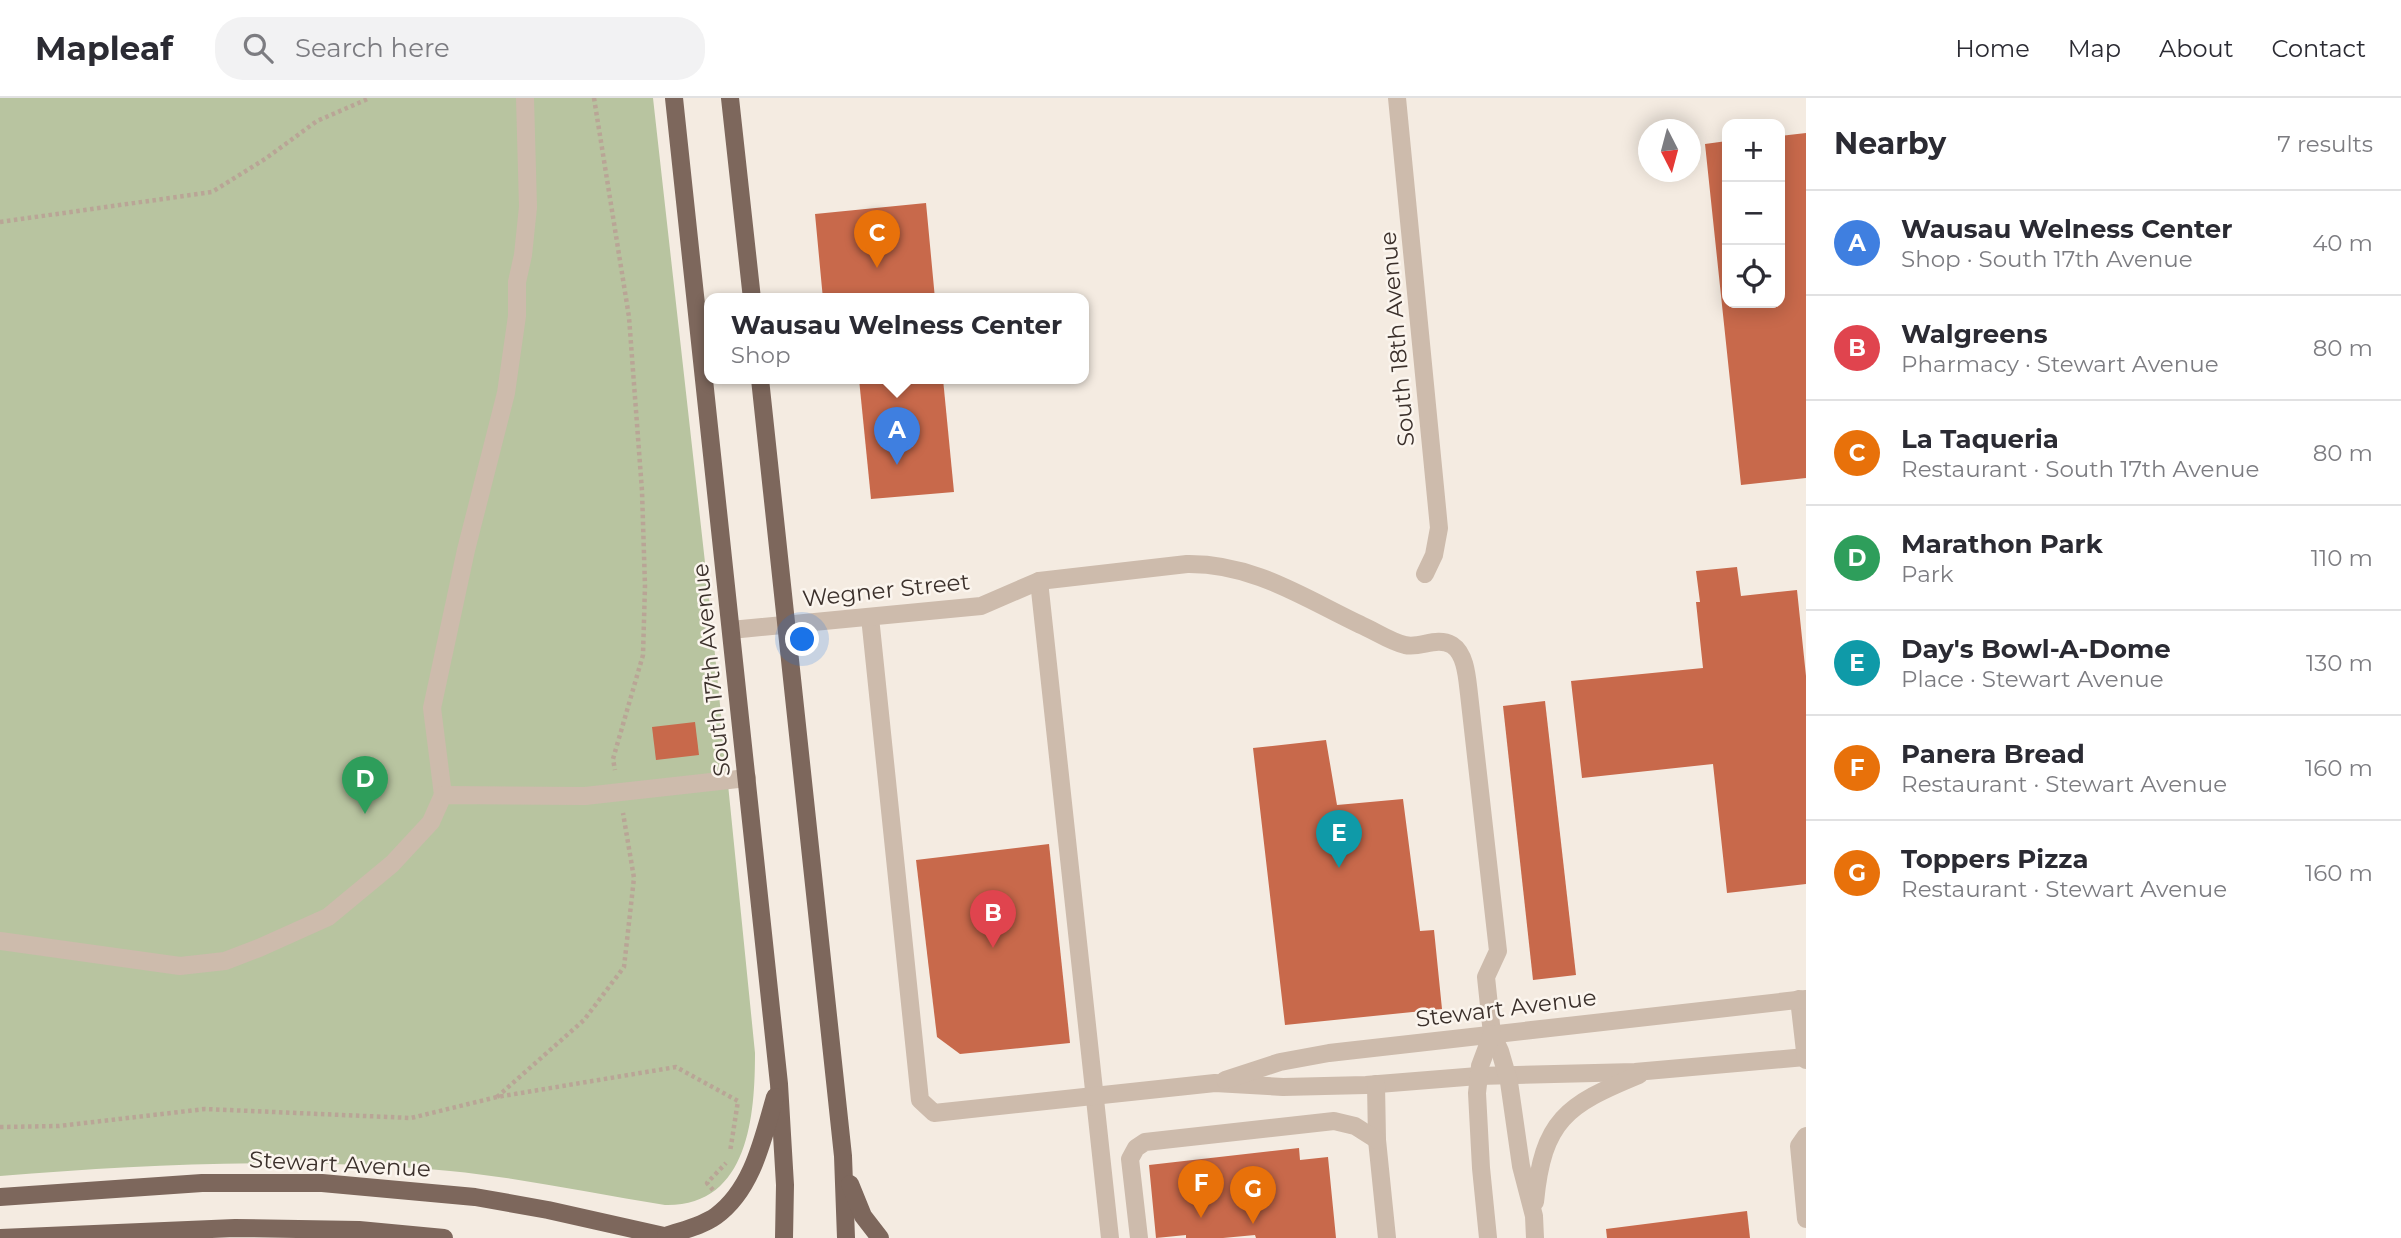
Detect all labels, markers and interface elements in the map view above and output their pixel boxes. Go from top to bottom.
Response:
search box [215,17,705,80]
text: Mapleaf [35,28,173,68]
icon: search [239,29,277,67]
text: Search here [295,32,450,64]
text: Home [1955,34,2030,63]
text: Map [2068,34,2121,63]
text: About [2159,34,2233,63]
text: Contact [2271,34,2366,63]
north arrow [1638,119,1701,182]
map controls [1722,119,1785,308]
button: + [1722,119,1785,182]
text: Nearby [1834,125,1946,162]
text: 7 results [2277,130,2373,158]
button: − [1722,182,1785,245]
pin: C [854,210,900,268]
text: Wausau Welness Center [1901,213,2232,245]
text: A [1848,229,1866,257]
text: 40 m [2312,229,2373,257]
street label: South 18th Avenue [1374,230,1420,448]
button: locate [1722,245,1785,308]
text: Shop · South 17th Avenue [1901,245,2193,273]
popup [704,293,1089,384]
text: Wausau Welness Center [731,309,1062,341]
text: Walgreens [1901,318,2047,350]
text: B [1848,334,1866,362]
text: 80 m [2313,334,2373,362]
text: Shop [731,341,790,369]
text: Pharmacy · Stewart Avenue [1901,350,2219,378]
pin: A [874,407,920,465]
text: La Taqueria [1901,423,2059,455]
text: C [1849,439,1865,467]
text: 80 m [2313,439,2373,467]
text: Restaurant · South 17th Avenue [1901,455,2259,483]
text: Marathon Park [1901,528,2103,560]
text: D [1848,544,1867,572]
text: 110 m [2311,544,2373,572]
text: Park [1901,560,1954,588]
street label: South 17th Avenue [686,562,736,778]
street label: Wegner Street [801,567,971,613]
your location [785,622,819,656]
text: Day's Bowl-A-Dome [1901,633,2171,665]
text: E [1849,649,1865,677]
text: 130 m [2306,649,2373,677]
text: Place · Stewart Avenue [1901,665,2164,693]
text: Panera Bread [1901,738,2085,770]
text: F [1850,754,1864,782]
text: 160 m [2305,754,2373,782]
pin: D [342,756,388,814]
text: Restaurant · Stewart Avenue [1901,770,2227,798]
pin: E [1316,810,1362,868]
text: Toppers Pizza [1901,843,2088,875]
text: G [1848,859,1866,887]
text: 160 m [2305,859,2373,887]
text: Restaurant · Stewart Avenue [1901,875,2227,903]
pin: B [970,890,1016,948]
street label: Stewart Avenue [1414,983,1598,1033]
street label: Stewart Avenue [249,1145,431,1183]
pin: F [1178,1160,1224,1218]
pin: G [1230,1166,1276,1224]

